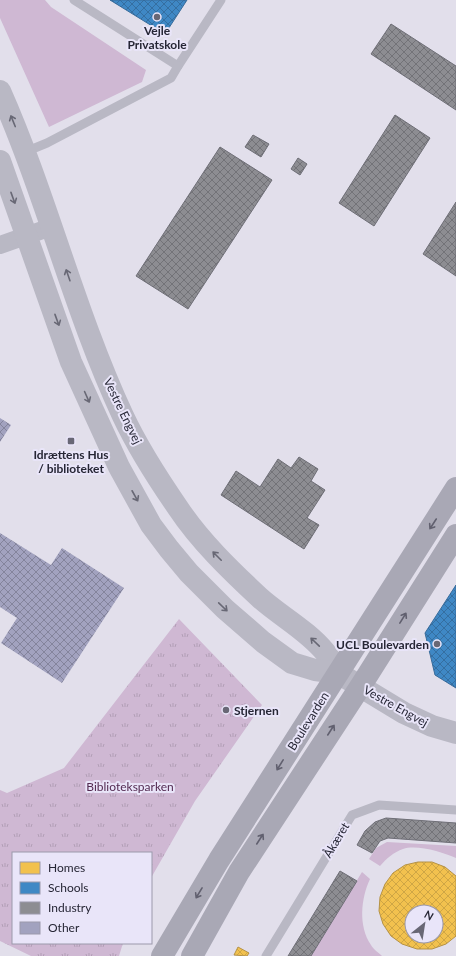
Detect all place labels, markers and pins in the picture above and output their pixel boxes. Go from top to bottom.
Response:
marker: Vejle Privatskole [152,12,162,22]
place label: Vejle Privatskole [127,23,187,52]
marker: Idrættens Hus / biblioteket [66,436,76,446]
place label: Idrættens Hus / biblioteket [33,447,109,476]
place label: UCL Boulevarden [336,637,429,652]
marker: UCL Boulevarden [432,639,442,649]
place label: Stjernen [234,703,279,718]
marker: Stjernen [221,705,231,715]

